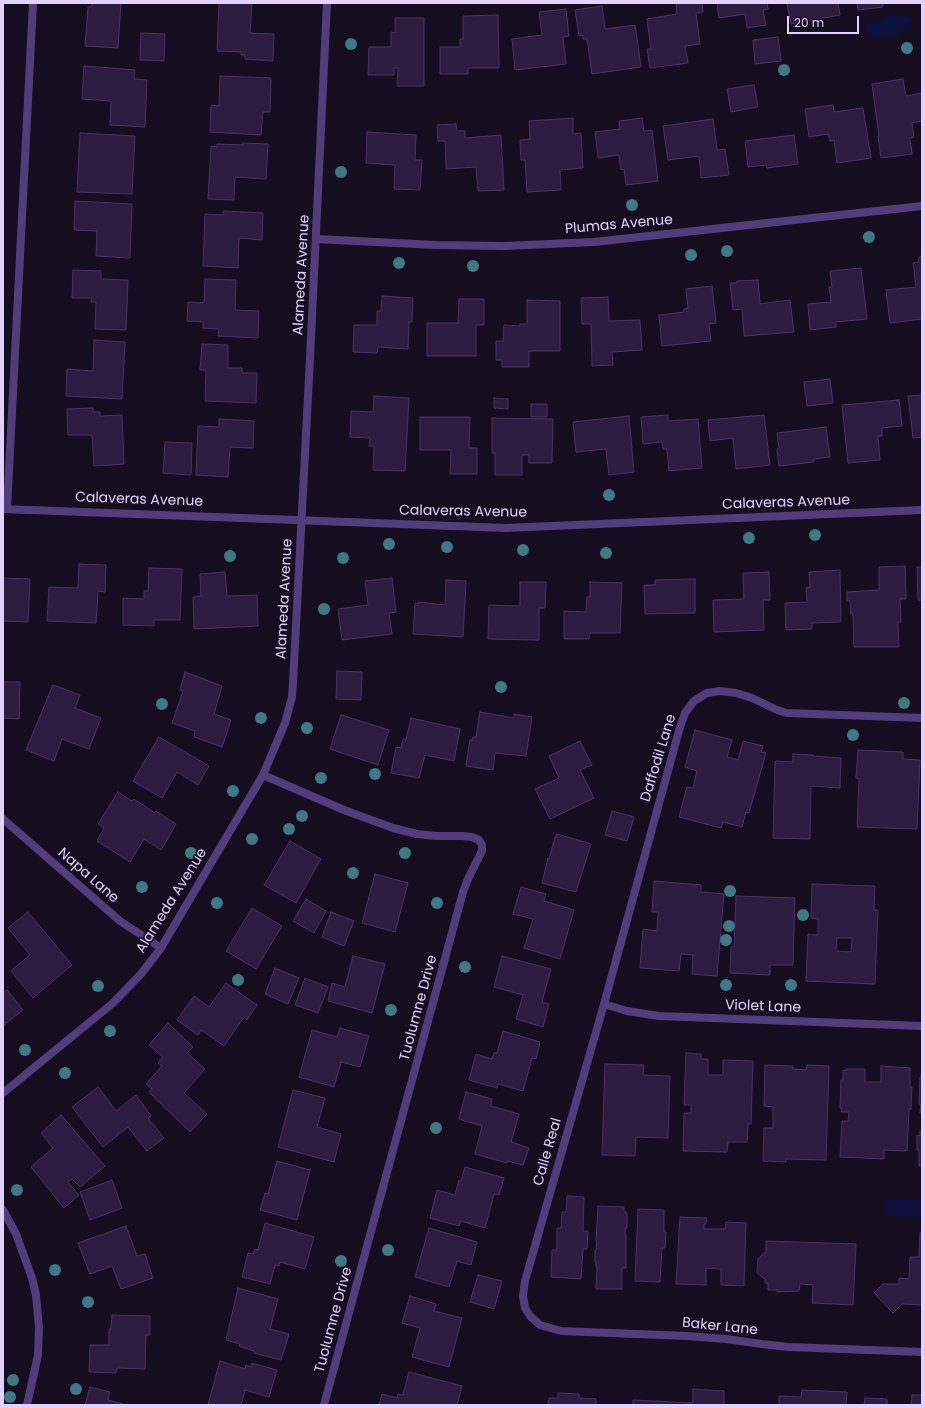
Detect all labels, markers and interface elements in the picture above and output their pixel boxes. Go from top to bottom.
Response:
scale bar [789,8,861,34]
text: 20 m [794,14,824,31]
street label: Plumas Avenue [564,212,674,238]
street label: Alameda Avenue [290,214,314,336]
street label: Calaveras Avenue [75,489,203,511]
street label: Calaveras Avenue [722,492,850,514]
street label: Calaveras Avenue [399,502,527,522]
street label: Alameda Avenue [273,538,297,660]
street label: Daffodil Lane [638,712,680,804]
street label: Napa Lane [54,845,122,907]
street label: Alameda Avenue [133,845,211,957]
street label: Tuolumne Drive [397,953,441,1063]
street label: Violet Lane [725,997,801,1017]
street label: Calle Real [530,1116,566,1188]
street label: Tuolumne Drive [312,1265,356,1375]
street label: Baker Lane [681,1315,759,1339]

